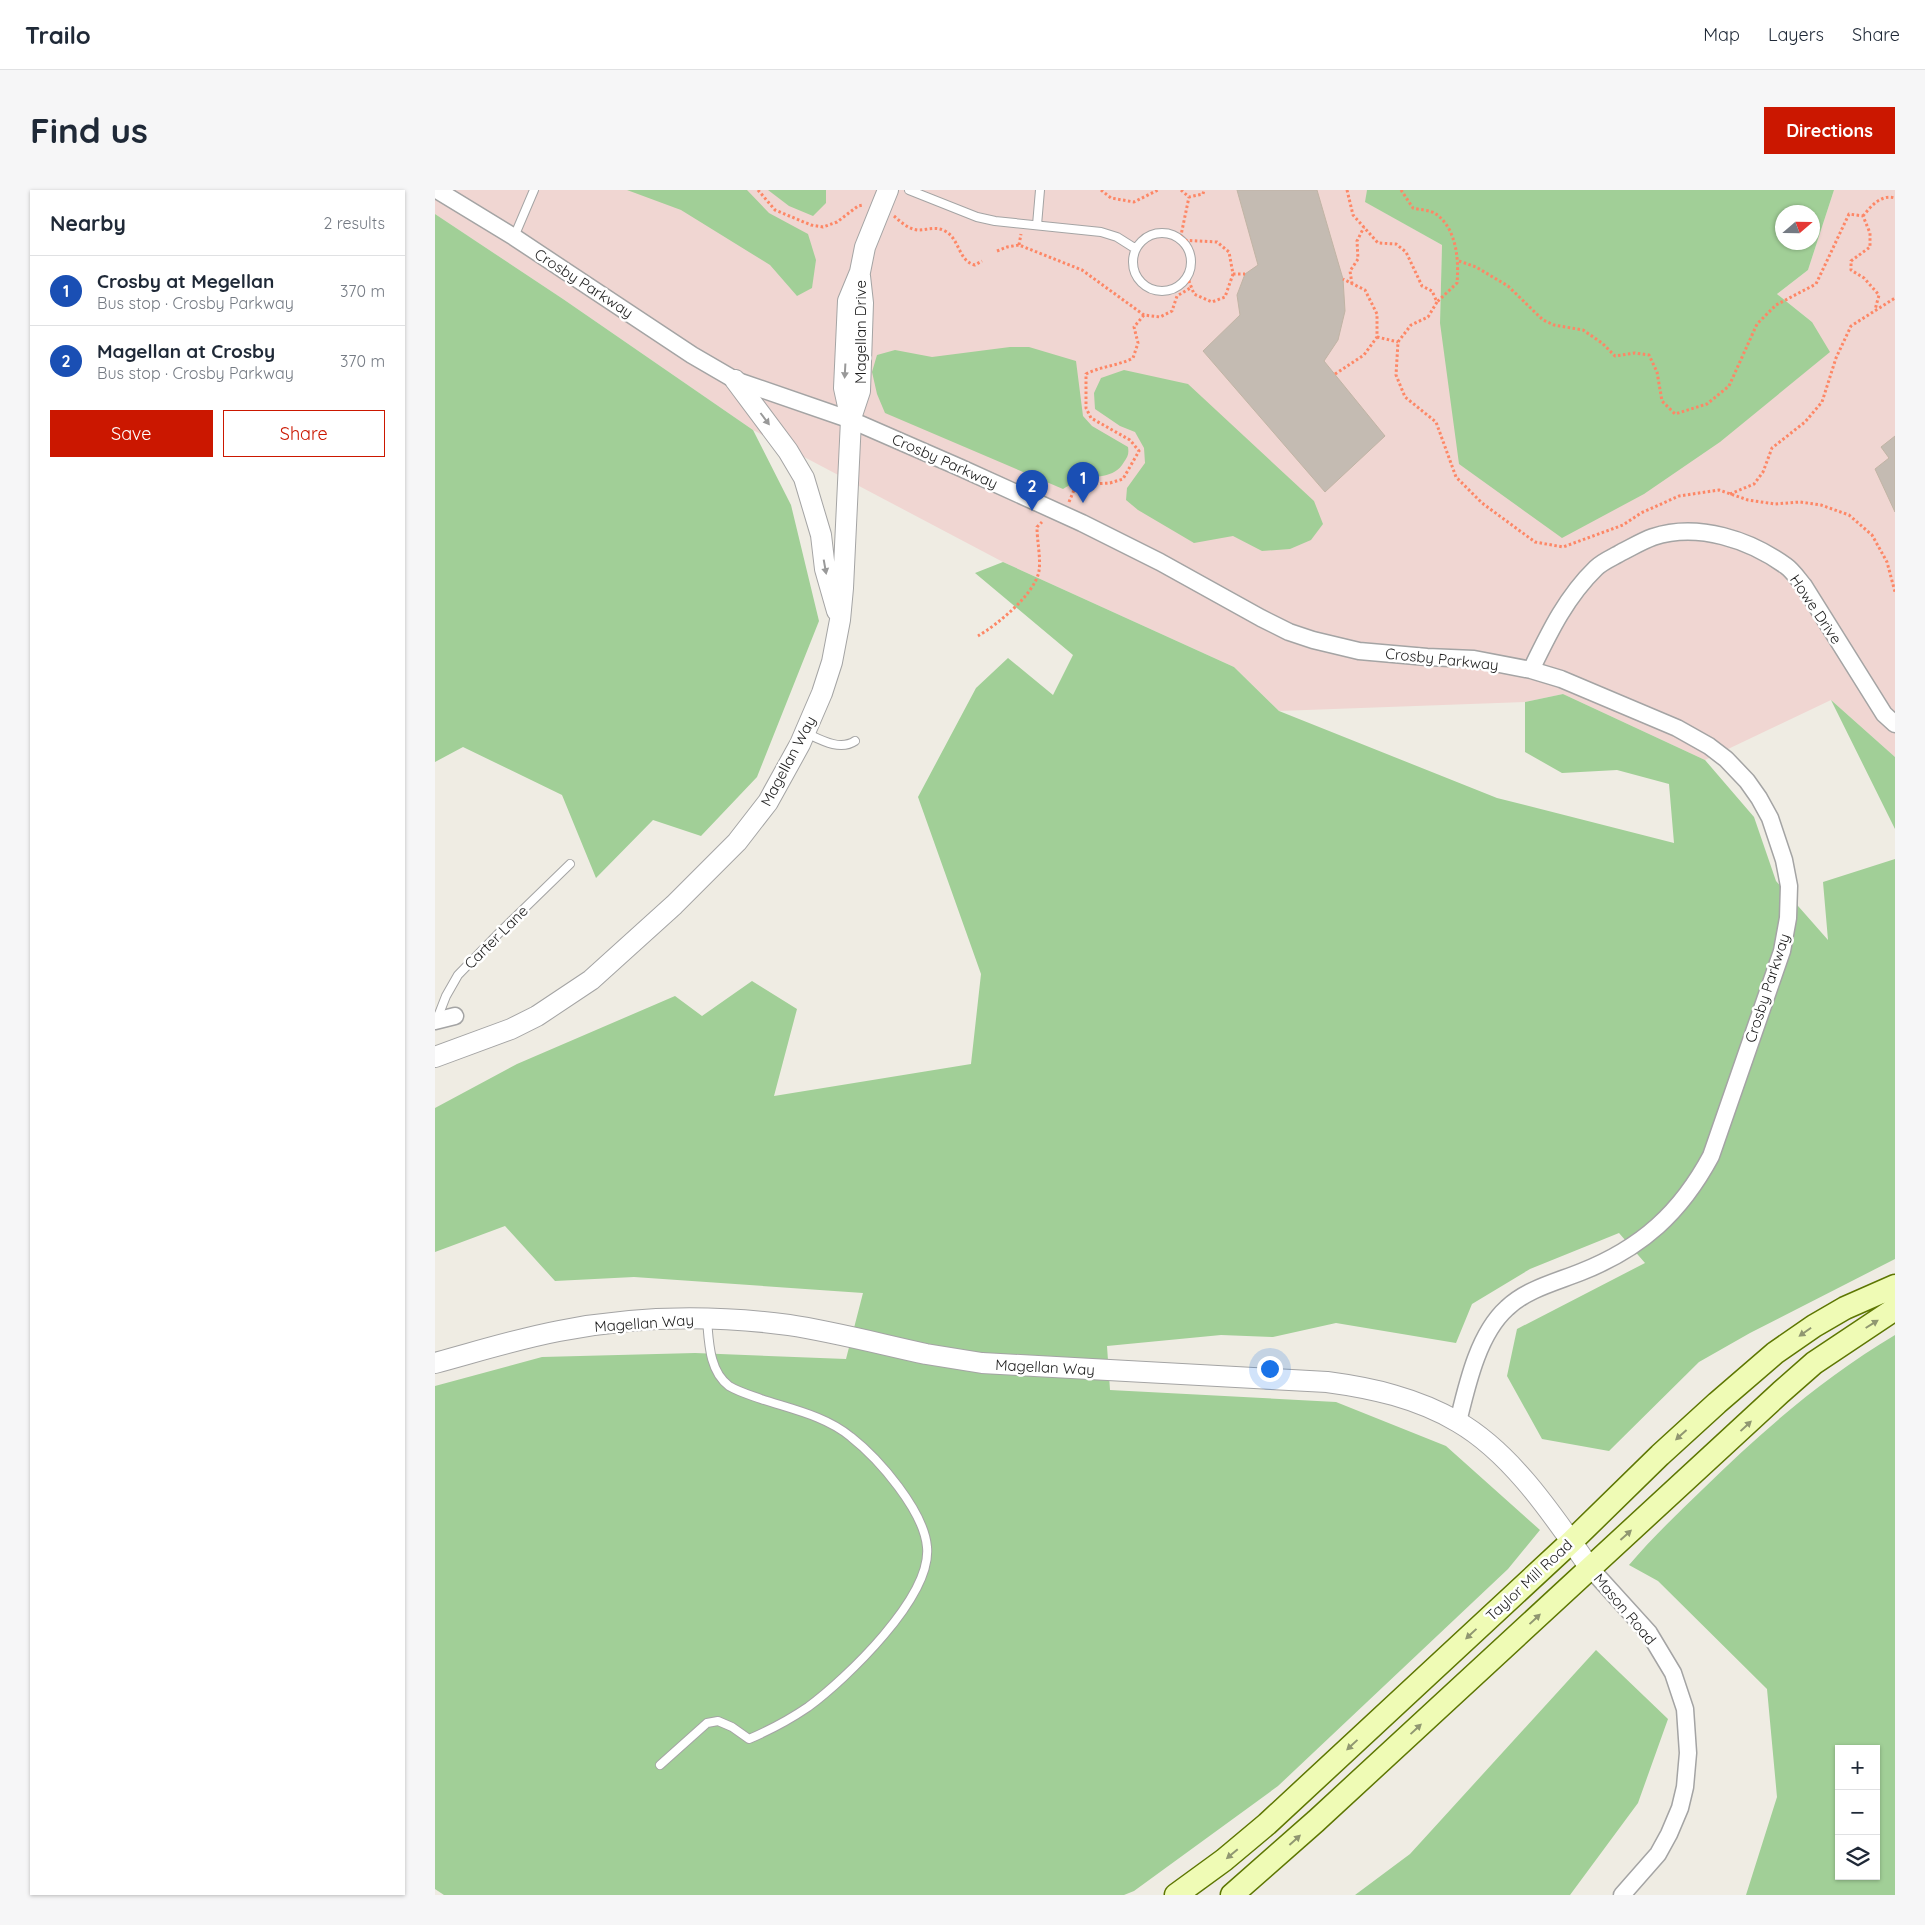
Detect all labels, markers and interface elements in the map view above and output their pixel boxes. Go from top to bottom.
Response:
text: Trailo [25,20,91,50]
text: Map [1703,23,1740,46]
text: Layers [1768,23,1824,46]
text: Share [1852,23,1900,46]
button: Directions [1764,107,1895,154]
text: Find us [30,108,148,152]
north arrow [1775,205,1820,250]
text: Nearby [50,210,126,236]
text: 2 results [323,213,385,233]
street label: Crosby Parkway [531,244,637,322]
text: Crosby at Megellan [97,269,274,293]
street label: Magellan Drive [851,280,870,384]
text: 1 [63,281,69,301]
text: 370 m [340,281,385,301]
text: Bus stop · Crosby Parkway [97,293,294,313]
text: Magellan at Crosby [97,339,275,363]
text: 2 [61,351,71,371]
text: 370 m [340,351,385,371]
text: Bus stop · Crosby Parkway [97,363,294,383]
one-way arrow [841,363,849,379]
button: Save [50,410,213,457]
button: Share [223,410,385,457]
one-way arrow [759,412,770,425]
street label: Crosby Parkway [889,429,1001,493]
pin: 1 [1067,462,1099,503]
pin: 2 [1016,470,1048,511]
one-way arrow [821,560,829,576]
street label: Howe Drive [1786,571,1846,647]
street label: Crosby Parkway [1384,644,1500,674]
street label: Magellan Way [756,712,820,810]
street label: Carter Lane [460,901,532,973]
street label: Crosby Parkway [1740,931,1794,1045]
street label: Magellan Way [594,1310,694,1336]
one-way arrow [1865,1319,1878,1328]
one-way arrow [1798,1327,1812,1337]
street label: Magellan Way [995,1355,1095,1379]
your location [1257,1356,1283,1382]
one-way arrow [1739,1420,1751,1432]
one-way arrow [1674,1430,1687,1441]
one-way arrow [1620,1530,1632,1541]
street label: Taylor Mill Road [1482,1535,1576,1625]
street label: Mason Road [1590,1569,1660,1649]
one-way arrow [1529,1613,1541,1625]
one-way arrow [1465,1628,1477,1640]
one-way arrow [1410,1723,1422,1735]
one-way arrow [1346,1739,1358,1751]
map controls [1835,1745,1880,1880]
button: + [1835,1745,1880,1790]
button: − [1835,1790,1880,1835]
one-way arrow [1289,1834,1301,1846]
button: layers [1835,1835,1880,1880]
one-way arrow [1226,1848,1238,1859]

